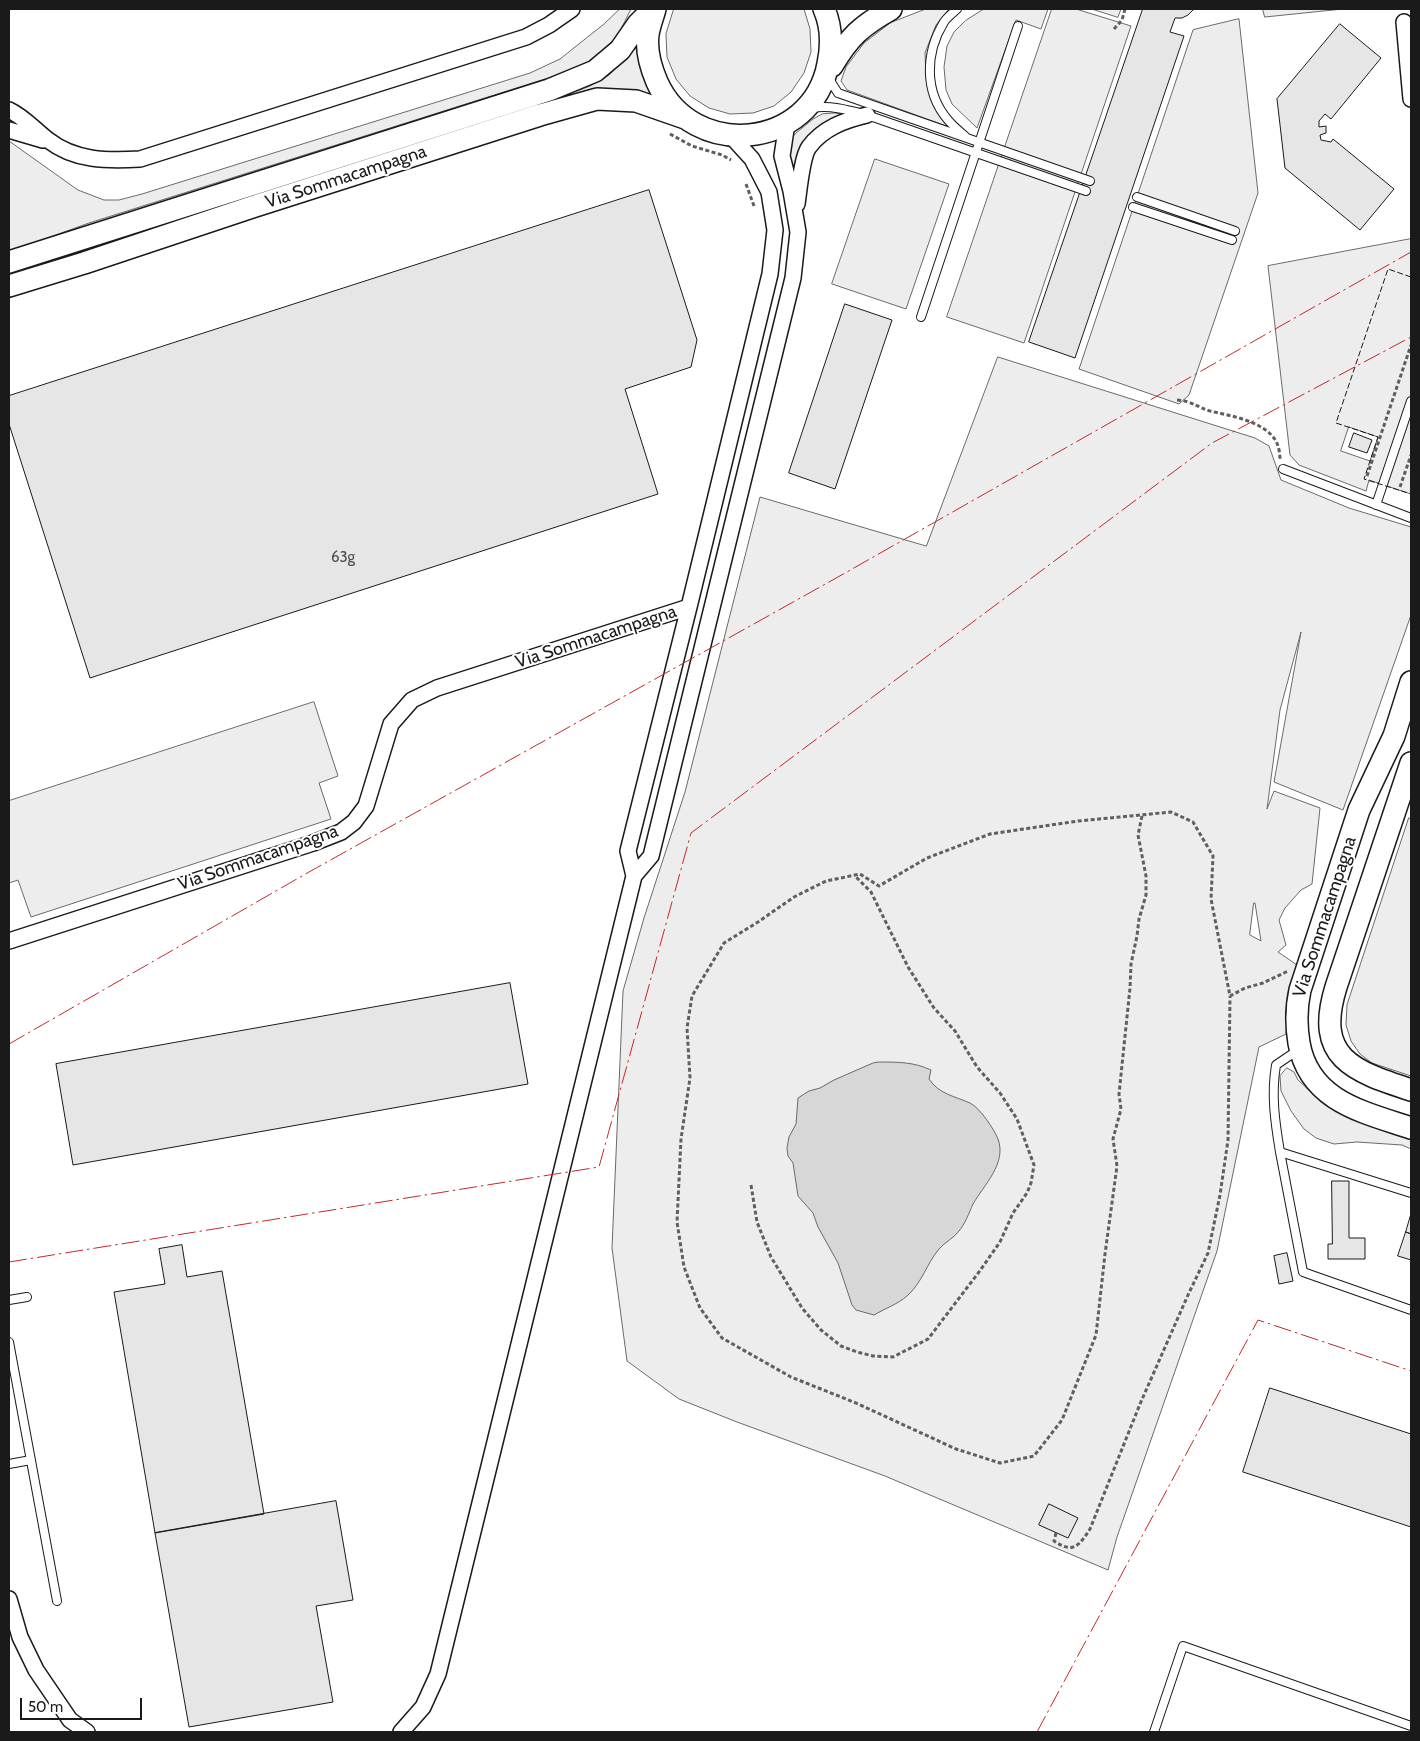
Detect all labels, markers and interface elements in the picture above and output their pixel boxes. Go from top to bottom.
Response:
street label: Via Sommacampagna [263,141,429,213]
house number: 63g [331,549,355,567]
street label: Via Sommacampagna [513,601,679,673]
street label: Via Sommacampagna [175,820,341,896]
street label: Via Sommacampagna [1289,834,1361,1000]
scale bar [22,1688,145,1720]
text: 50 m [28,1698,63,1716]

